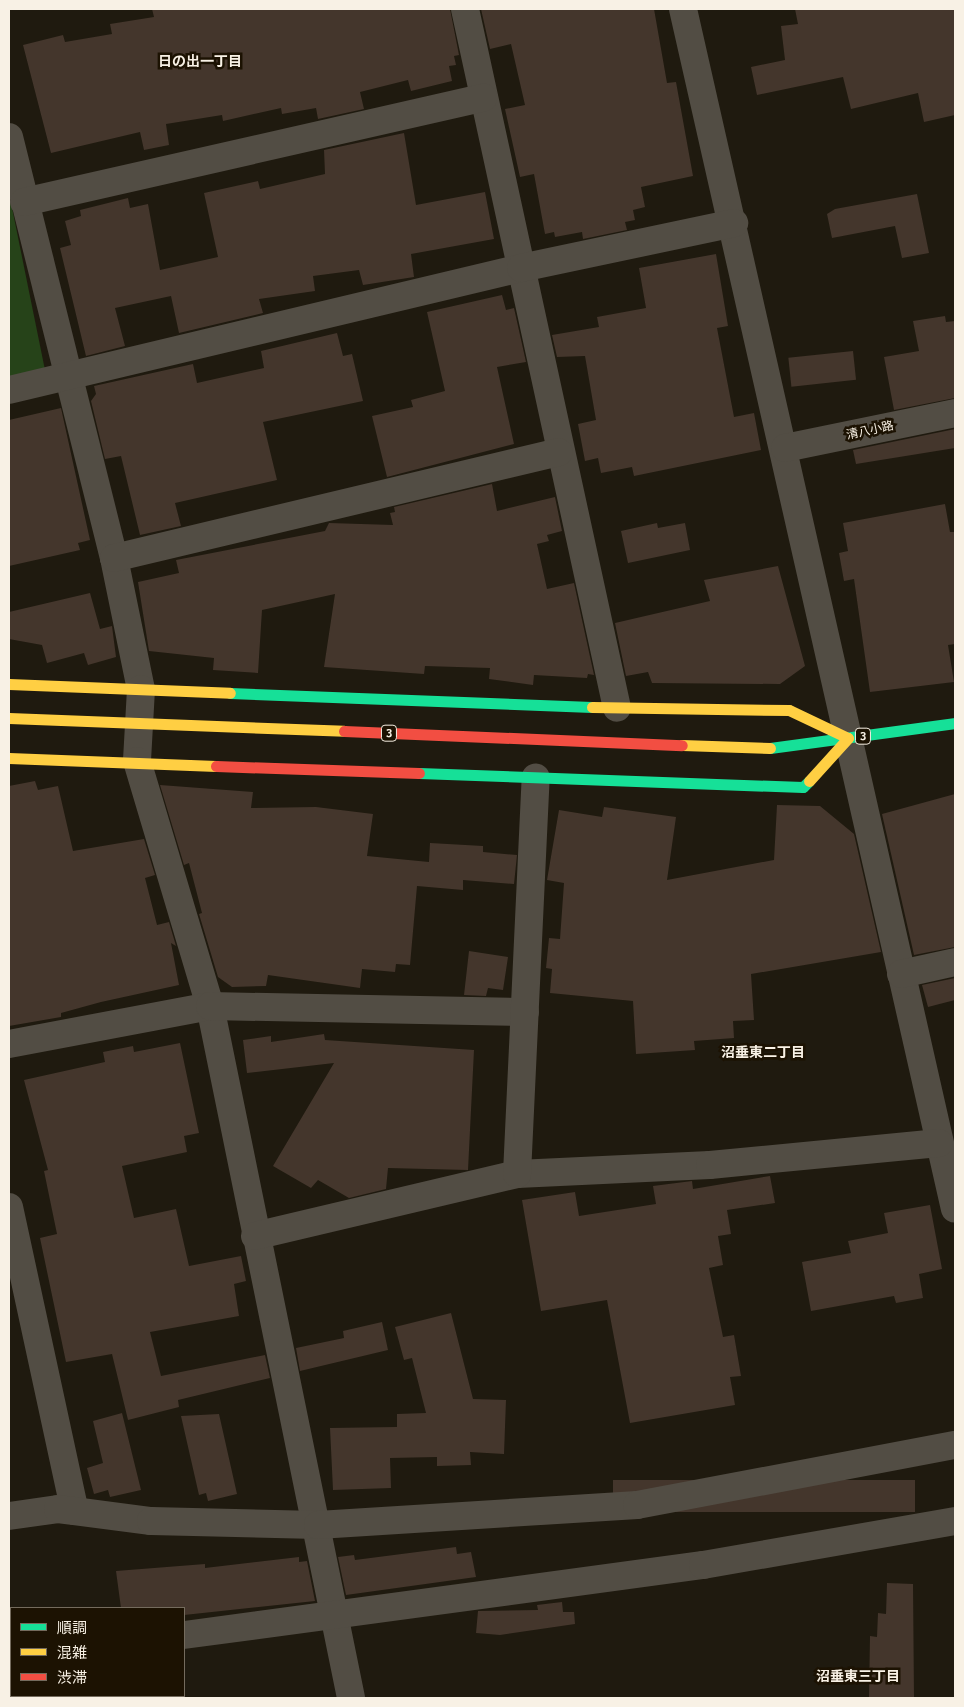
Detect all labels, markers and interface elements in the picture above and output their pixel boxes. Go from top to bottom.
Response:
district label: 日の出一丁目 [158,53,242,69]
street label: 清八小路 [845,419,895,443]
road number: 3 [380,724,398,741]
road number: 3 [854,728,872,744]
district label: 沼垂東二丁目 [721,1044,805,1060]
legend [10,1607,185,1697]
text: 順調 [57,1619,87,1637]
text: 混雑 [57,1644,87,1662]
district label: 沼垂東三丁目 [816,1668,900,1684]
text: 渋滞 [57,1669,87,1687]

